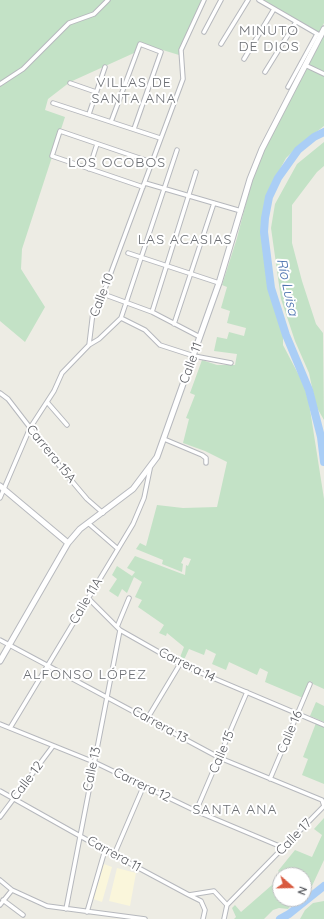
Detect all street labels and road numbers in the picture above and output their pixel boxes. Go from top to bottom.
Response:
street label: Calle 10 [87,271,117,319]
street label: Calle 11 [176,340,206,386]
street label: Carrera 15A [23,422,79,486]
street label: Calle 11A [66,575,106,627]
street label: Carrera 14 [156,645,218,685]
street label: Carrera 13 [129,703,191,747]
street label: Calle 16 [274,708,306,756]
street label: Calle 15 [206,728,238,776]
street label: Calle 13 [80,746,104,792]
street label: Calle 12 [7,758,47,804]
street label: Carrera 12 [111,764,173,806]
street label: Calle 17 [273,816,315,858]
street label: Carrera 11 [84,833,144,875]

